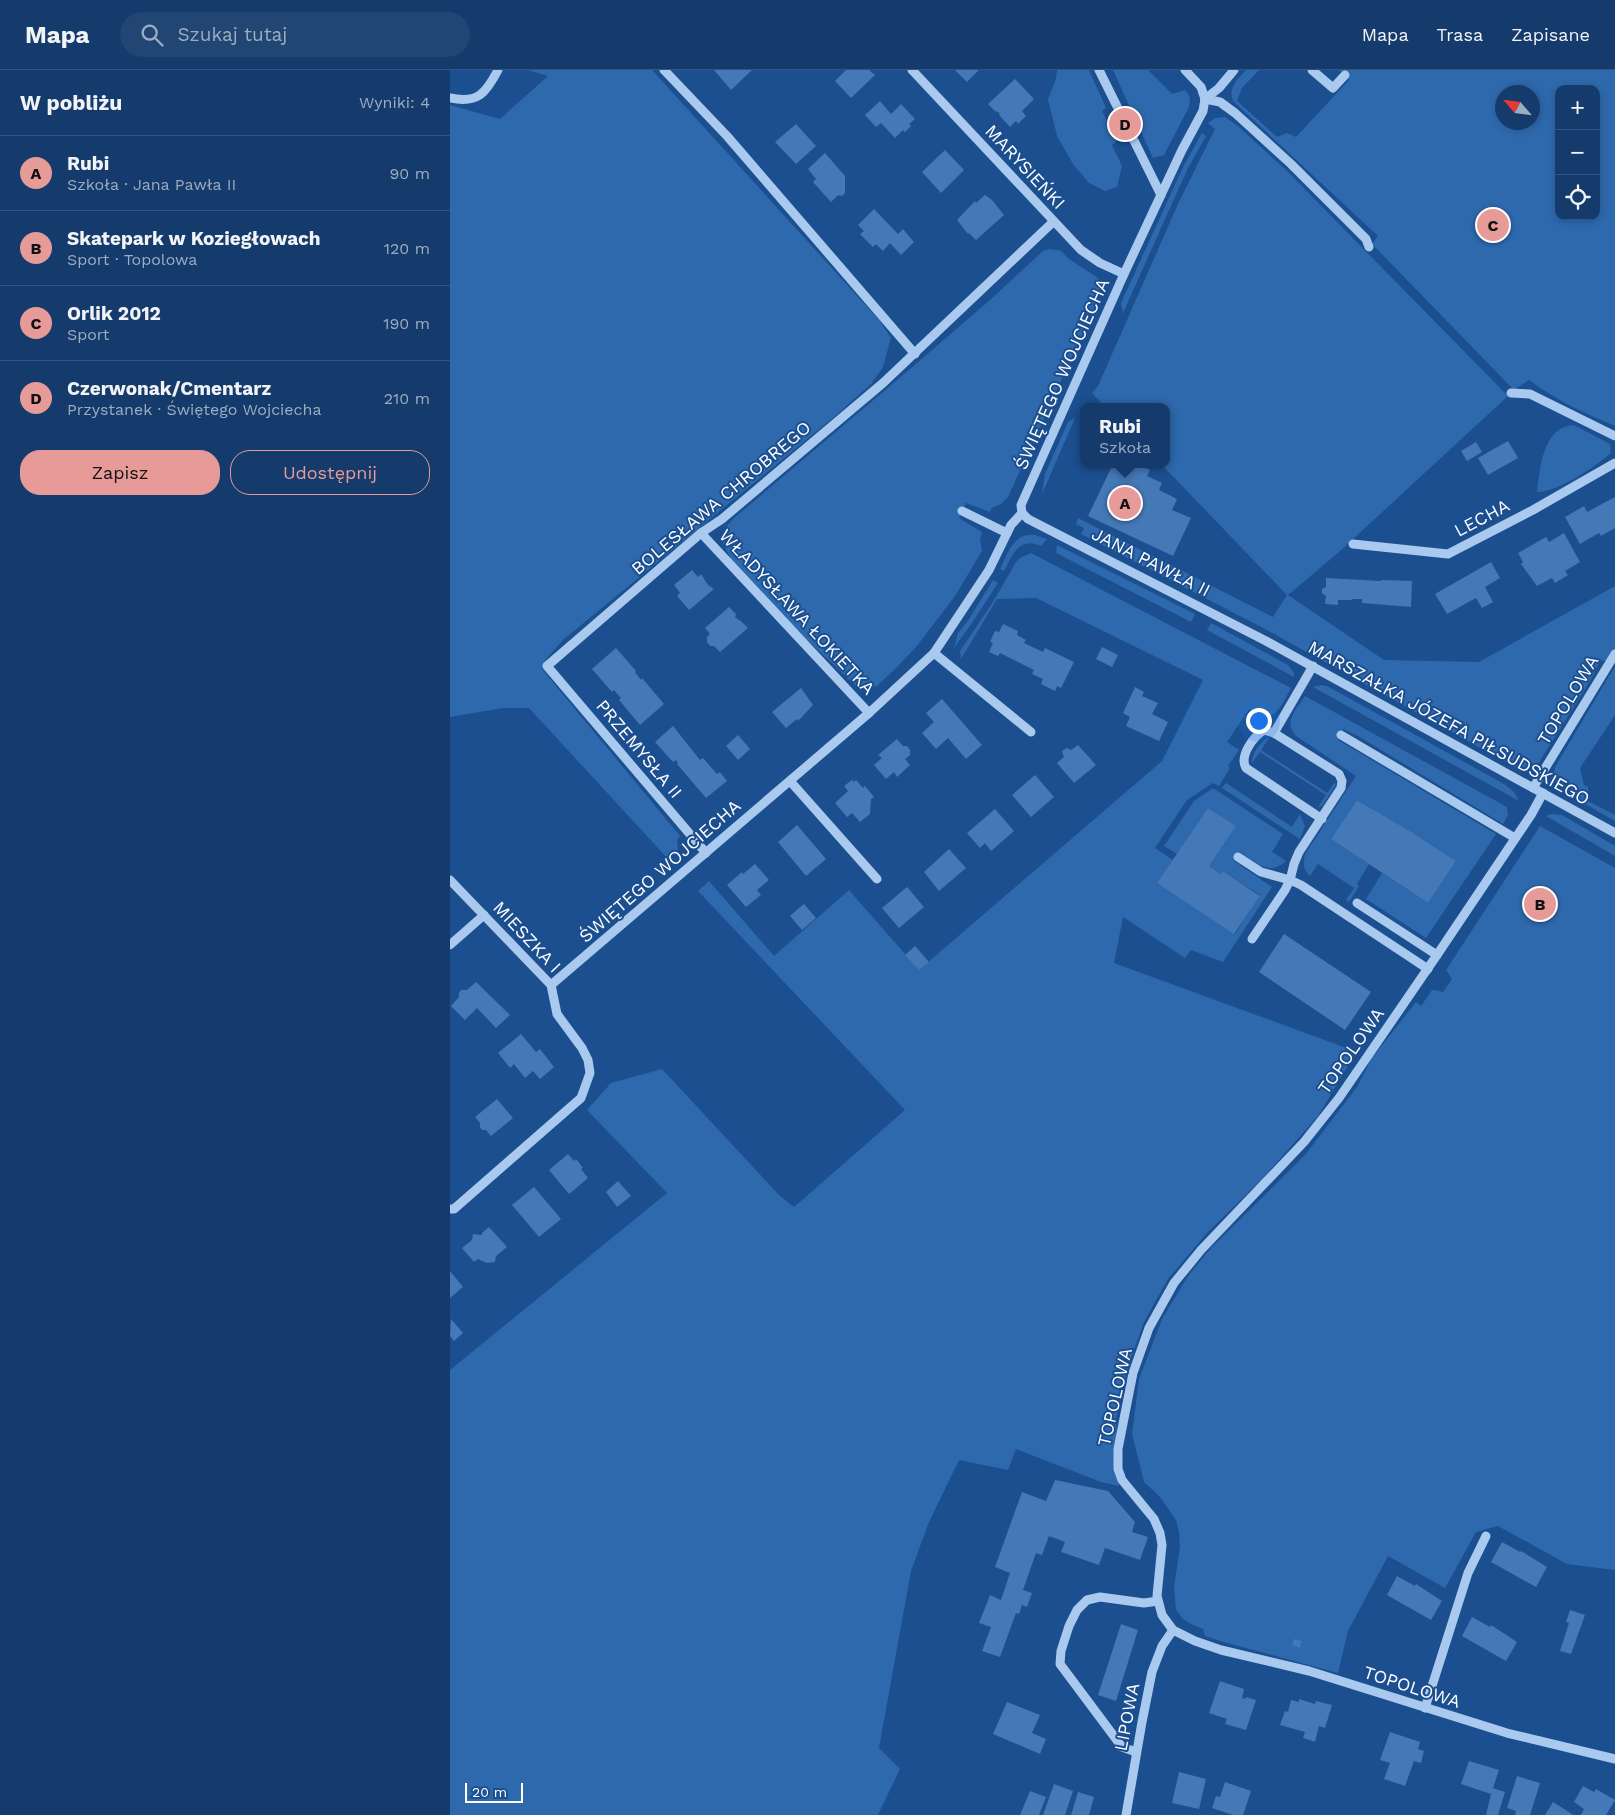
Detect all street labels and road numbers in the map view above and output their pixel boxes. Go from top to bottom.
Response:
street label: MARYSIEŃKI [981,120,1070,213]
street label: ŚWIĘTEGO WOJCIECHA [1010,275,1113,473]
street label: BOLESŁAWA CHROBREGO [627,416,815,579]
street label: LECHA [1451,494,1513,541]
street label: JANA PAWŁA II [1089,523,1214,600]
street label: WŁADYSŁAWA ŁOKIETKA [715,525,880,699]
street label: MARSZAŁKA JÓZEFA PIŁSUDSKIEGO [1305,636,1594,809]
street label: TOPOLOWA [1533,651,1603,748]
street label: PRZEMYSŁA II [592,695,687,802]
street label: ŚWIĘTEGO WOJCIECHA [575,795,745,946]
street label: MIESZKA I [489,897,566,977]
street label: TOPOLOWA [1313,1003,1388,1098]
street label: TOPOLOWA [1093,1345,1136,1448]
street label: TOPOLOWA [1361,1661,1463,1712]
street label: LIPOWA [1110,1681,1143,1753]

